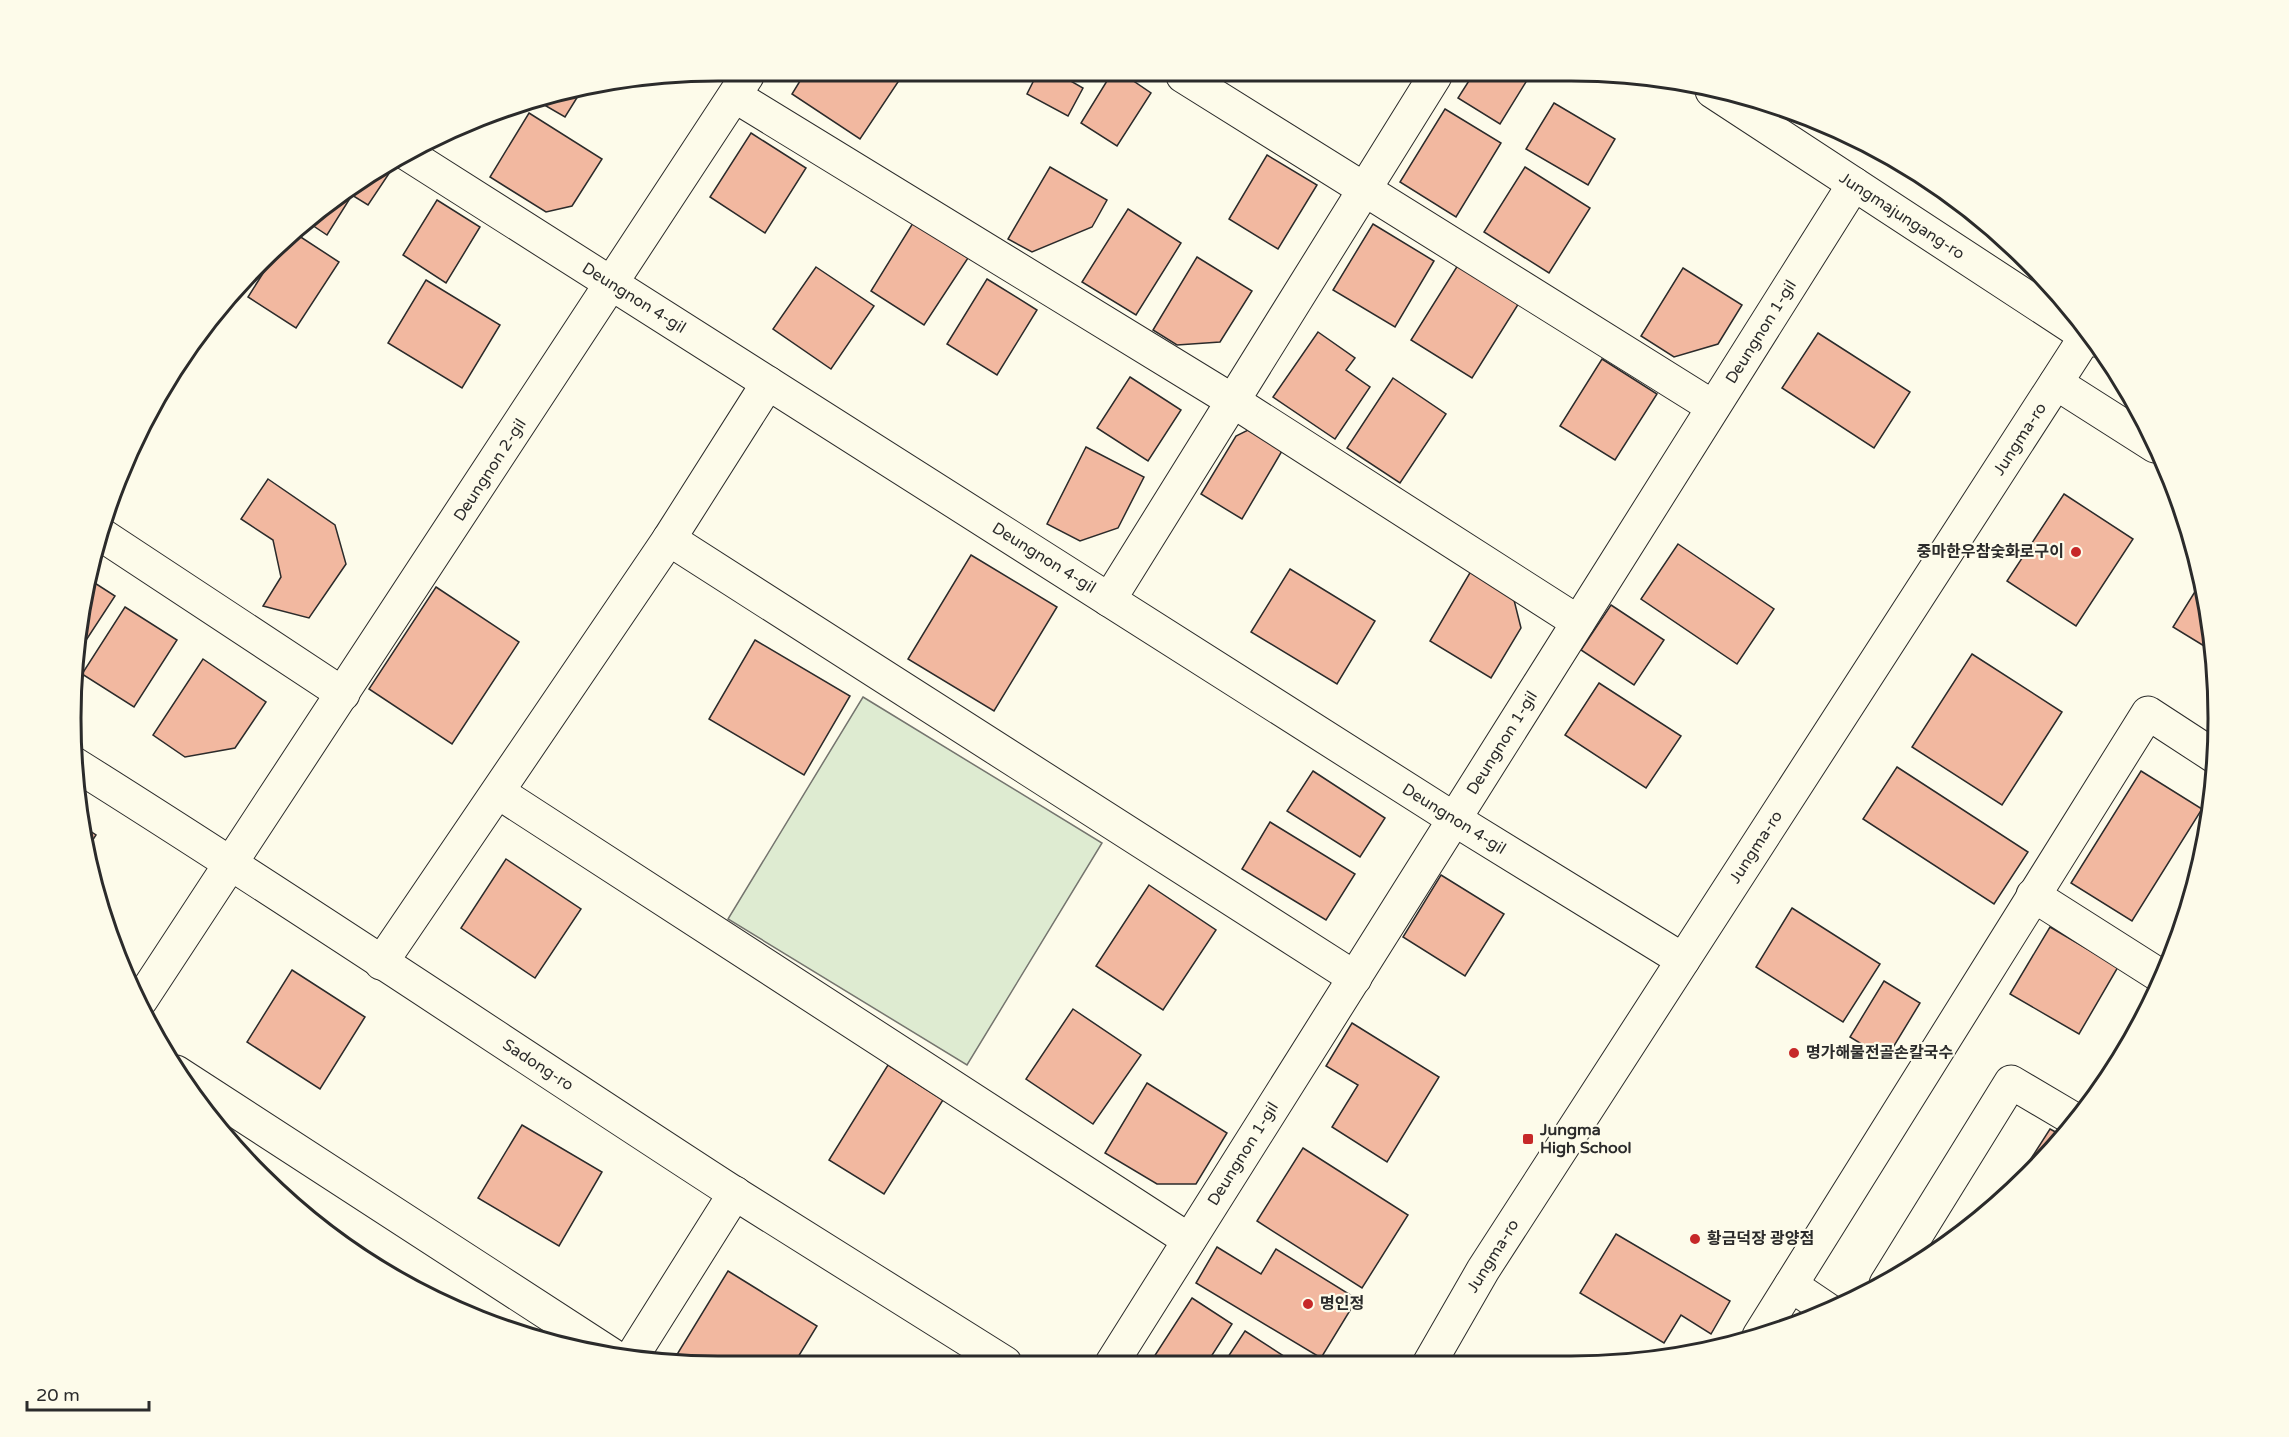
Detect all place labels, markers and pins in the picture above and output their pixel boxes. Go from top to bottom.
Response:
place label: 중마한우참숯화로구이 [1917,542,2064,562]
marker: 중마한우참숯화로구이 [2069,545,2083,559]
place label: 명가해물전골손칼국수 [1806,1043,1953,1063]
marker: 명가해물전골손칼국수 [1787,1046,1801,1060]
place label: Jungma High School [1539,1120,1631,1158]
marker: Jungma High School [1521,1132,1535,1146]
place label: 황금덕장 광양점 [1707,1229,1814,1249]
marker: 황금덕장 광양점 [1688,1232,1702,1246]
place label: 명인정 [1320,1294,1364,1314]
marker: 명인정 [1301,1297,1315,1311]

